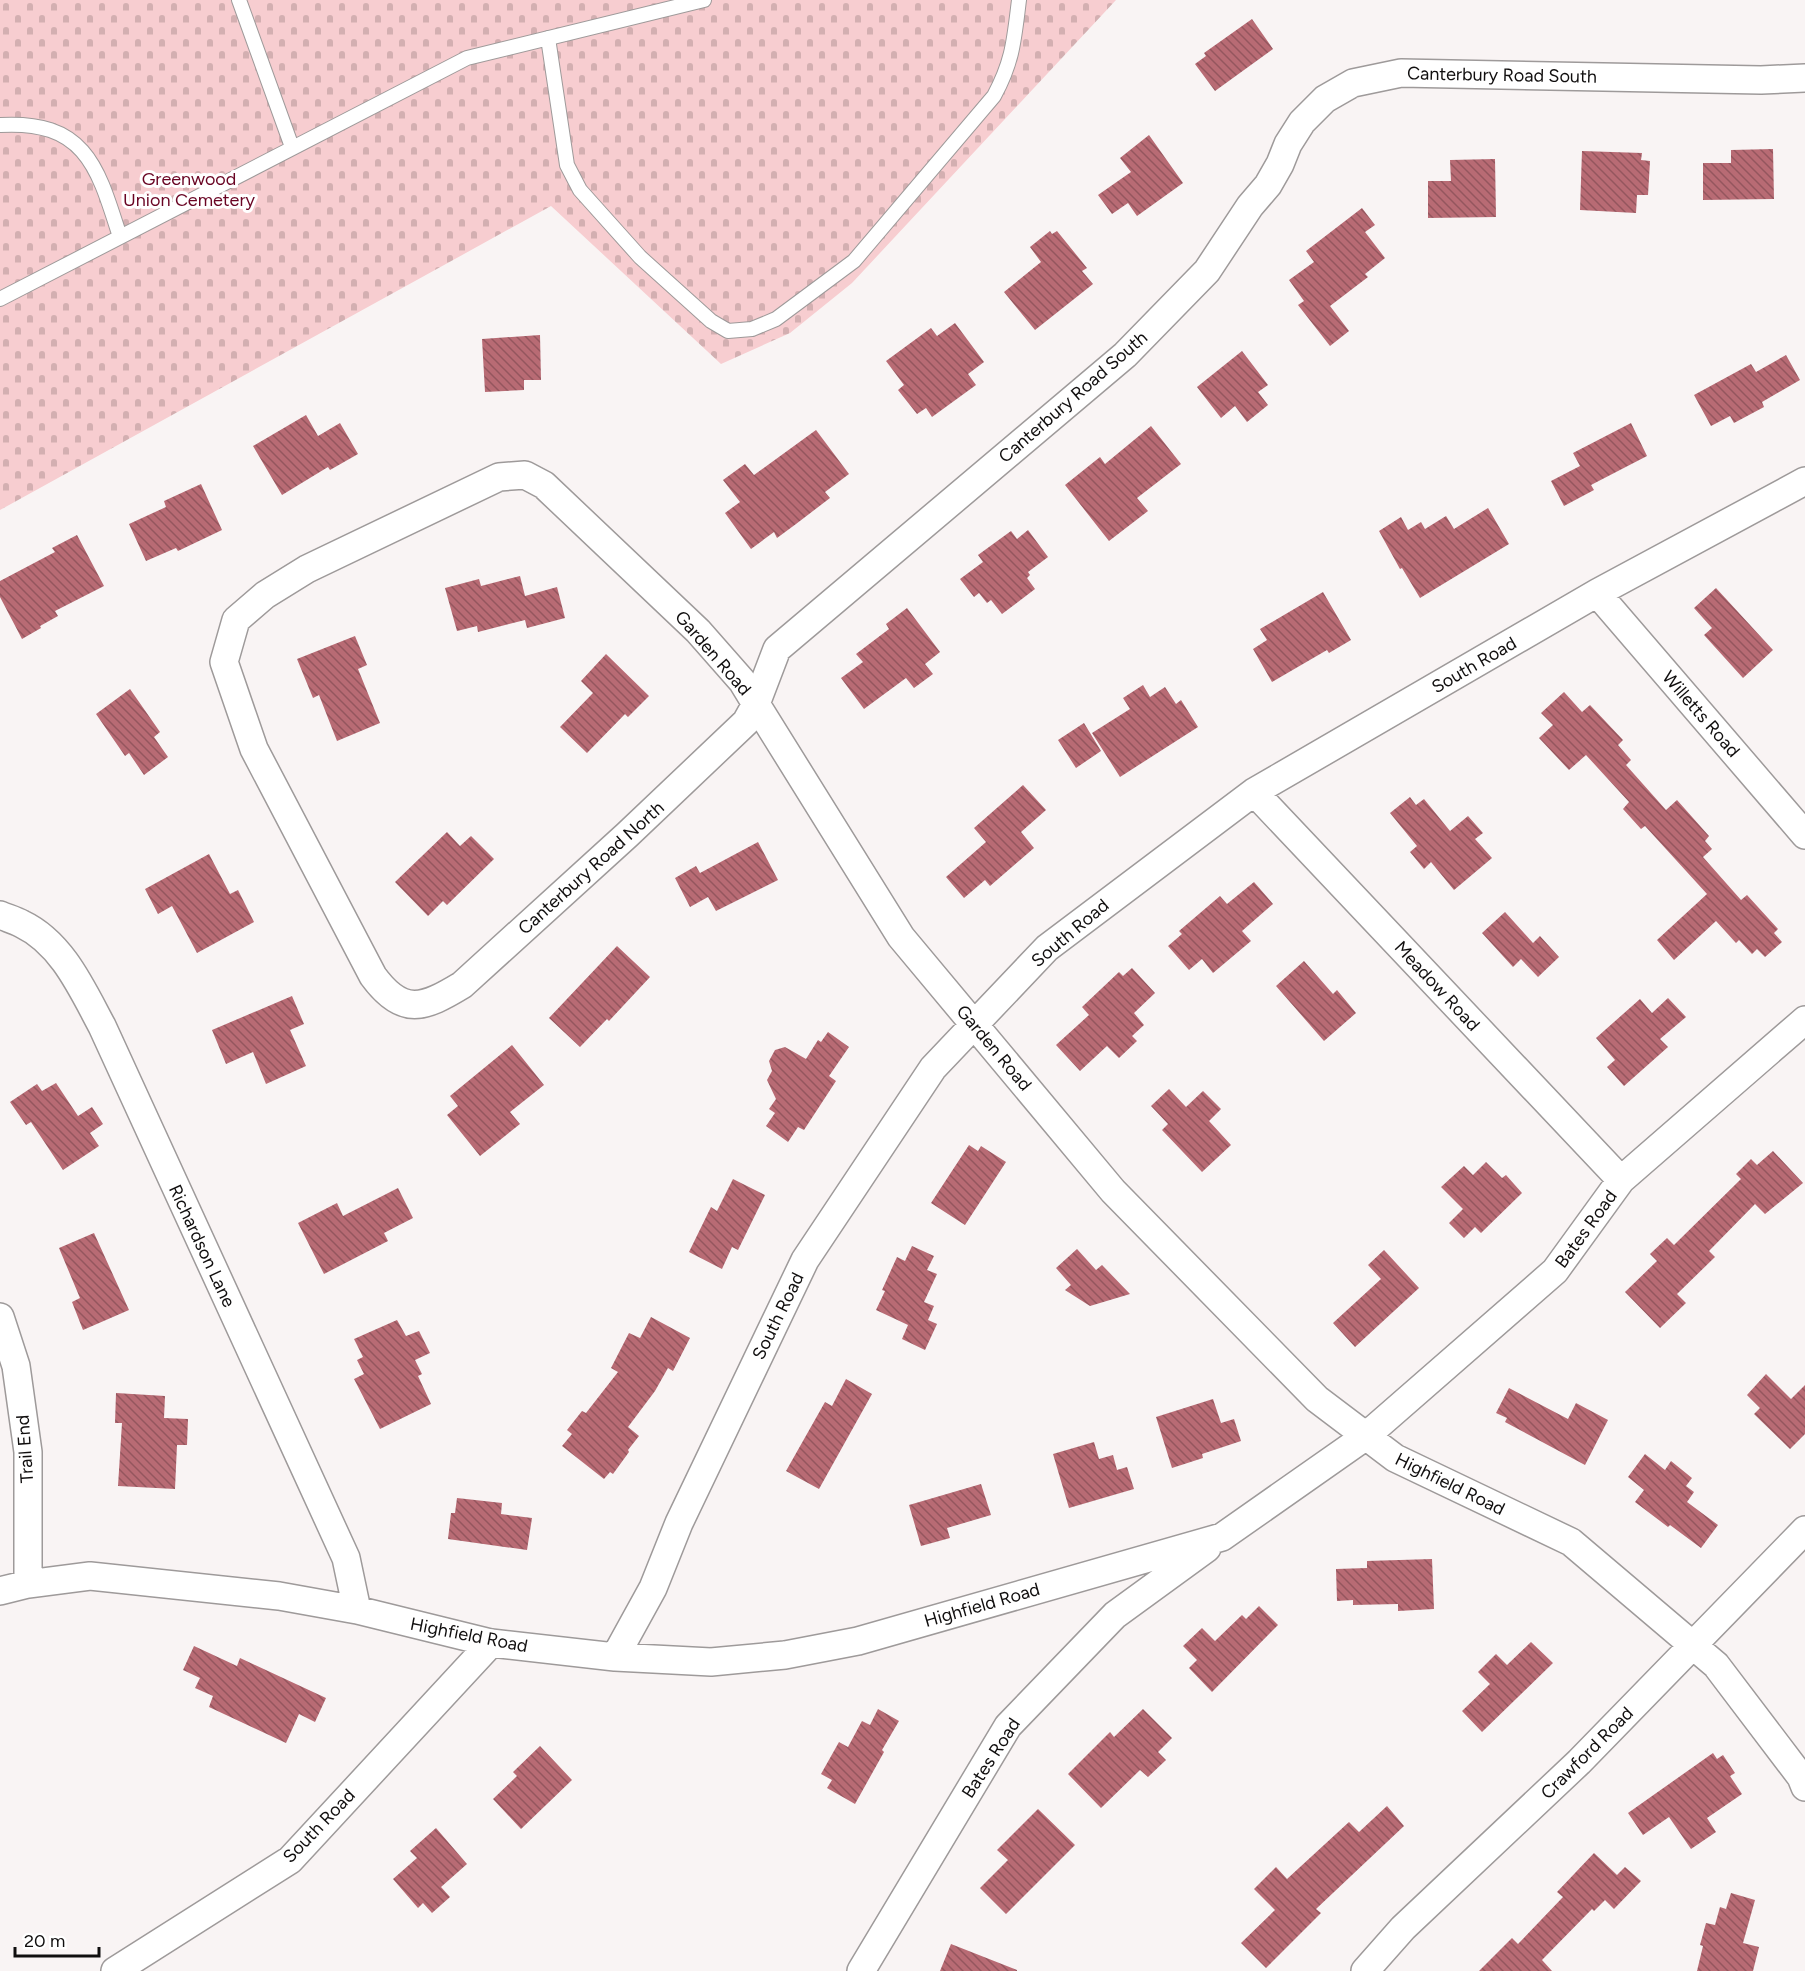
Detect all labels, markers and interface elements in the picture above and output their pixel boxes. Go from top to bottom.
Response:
street label: Canterbury Road South [1407,62,1597,88]
park label: Greenwood Union Cemetery [123,168,256,211]
street label: Canterbury Road South [994,326,1152,468]
street label: Garden Road [670,606,756,700]
street label: South Road [1428,632,1520,698]
street label: Willetts Road [1658,666,1744,762]
street label: Canterbury Road North [514,797,668,939]
street label: South Road [1027,894,1113,972]
street label: Meadow Road [1390,936,1484,1036]
street label: Garden Road [952,1001,1036,1095]
street label: Richardson Lane [164,1181,240,1311]
street label: Bates Road [1550,1186,1622,1272]
street label: South Road [747,1269,809,1363]
street label: Trail End [12,1414,38,1484]
street label: Highfield Road [1392,1448,1508,1520]
street label: Highfield Road [922,1578,1042,1632]
street label: Highfield Road [408,1613,530,1657]
street label: Crawford Road [1536,1702,1638,1804]
street label: Bates Road [957,1714,1025,1802]
street label: South Road [278,1784,360,1868]
scale bar [15,1920,99,1958]
text: 20 m [24,1930,65,1952]

